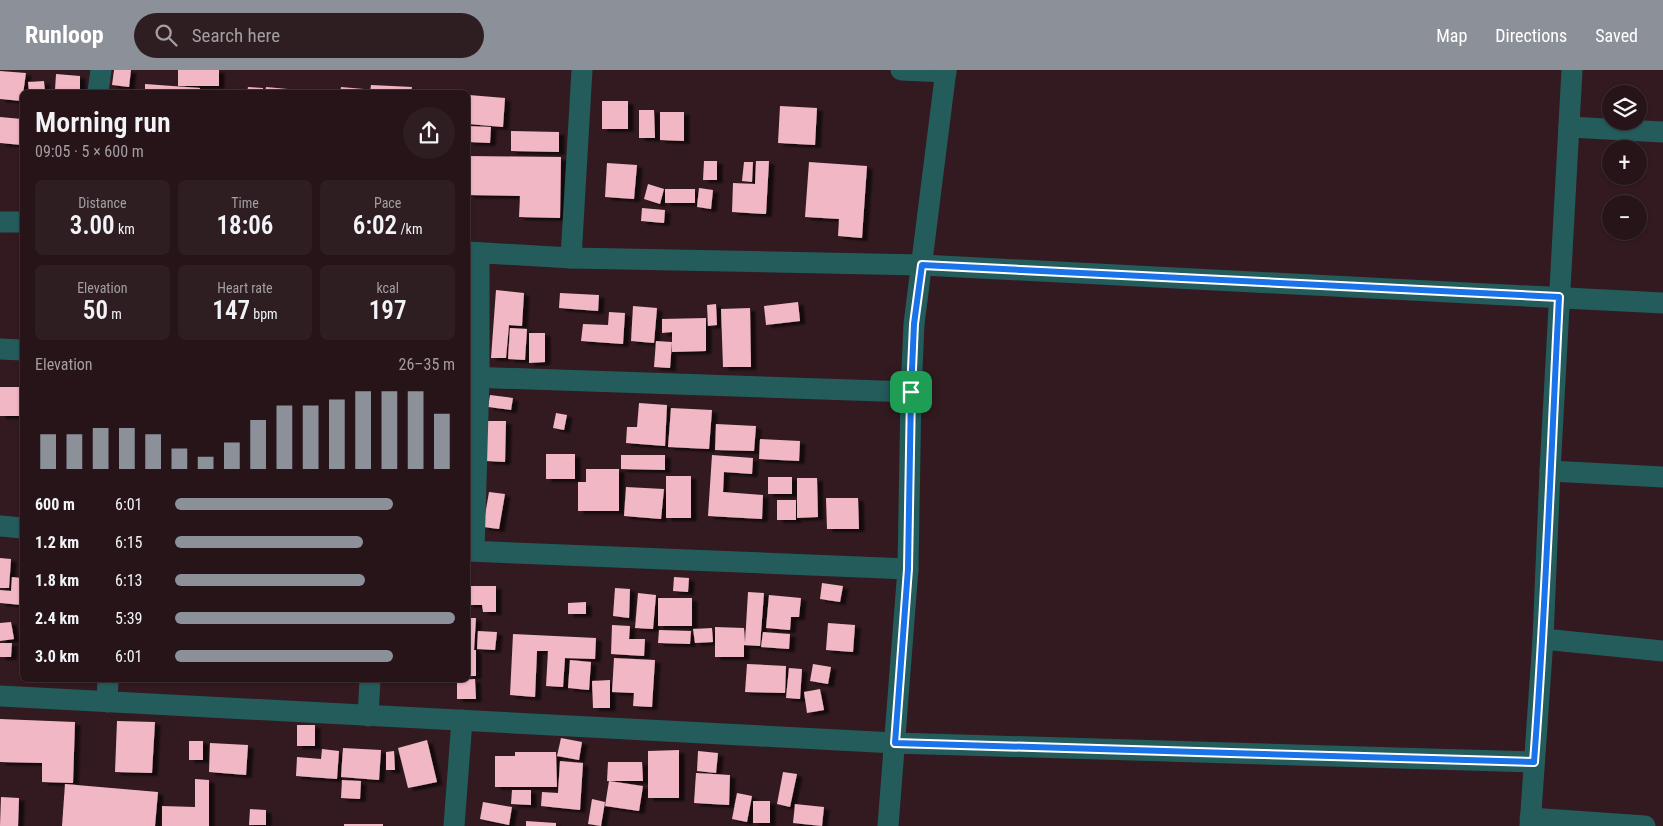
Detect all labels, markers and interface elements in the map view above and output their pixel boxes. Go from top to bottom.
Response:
search box [134,13,484,58]
text: Runloop [25,21,104,49]
icon: search [152,21,180,49]
text: Search here [192,24,280,47]
text: Map [1436,25,1467,46]
text: Directions [1495,25,1567,46]
text: Saved [1595,25,1638,46]
map controls [1602,85,1647,240]
button: layers [1602,85,1647,130]
text: Morning run [35,106,171,139]
button: share [403,107,455,159]
button: + [1602,140,1647,185]
text: 09:05 · 5 × 600 m [35,142,144,161]
text: Distance [78,195,126,211]
text: Time [231,195,259,211]
text: Pace [374,195,401,211]
button: − [1602,195,1647,240]
text: 3.00 [70,211,115,240]
text: 18:06 [217,211,273,240]
text: 6:02 [353,211,397,240]
text: km [115,221,135,237]
text: /km [397,221,422,237]
text: Elevation [77,280,128,296]
text: Heart rate [217,280,273,296]
text: kcal [376,280,399,296]
text: 50 [83,296,108,325]
text: 147 [212,296,250,325]
text: 197 [369,296,407,325]
text: m [108,306,122,322]
text: bpm [250,306,278,322]
text: Elevation [35,355,93,374]
text: 26–35 m [399,355,455,374]
pin [890,371,932,413]
icon: arrive [897,378,925,406]
text: 600 m [35,495,75,514]
text: 6:01 [115,495,142,514]
text: 1.2 km [35,533,79,552]
text: 6:15 [115,533,142,552]
text: 1.8 km [35,571,79,590]
text: 6:13 [115,571,142,590]
text: 2.4 km [35,609,79,628]
text: 5:39 [115,609,142,628]
text: 3.0 km [35,647,79,666]
text: 6:01 [115,647,142,666]

